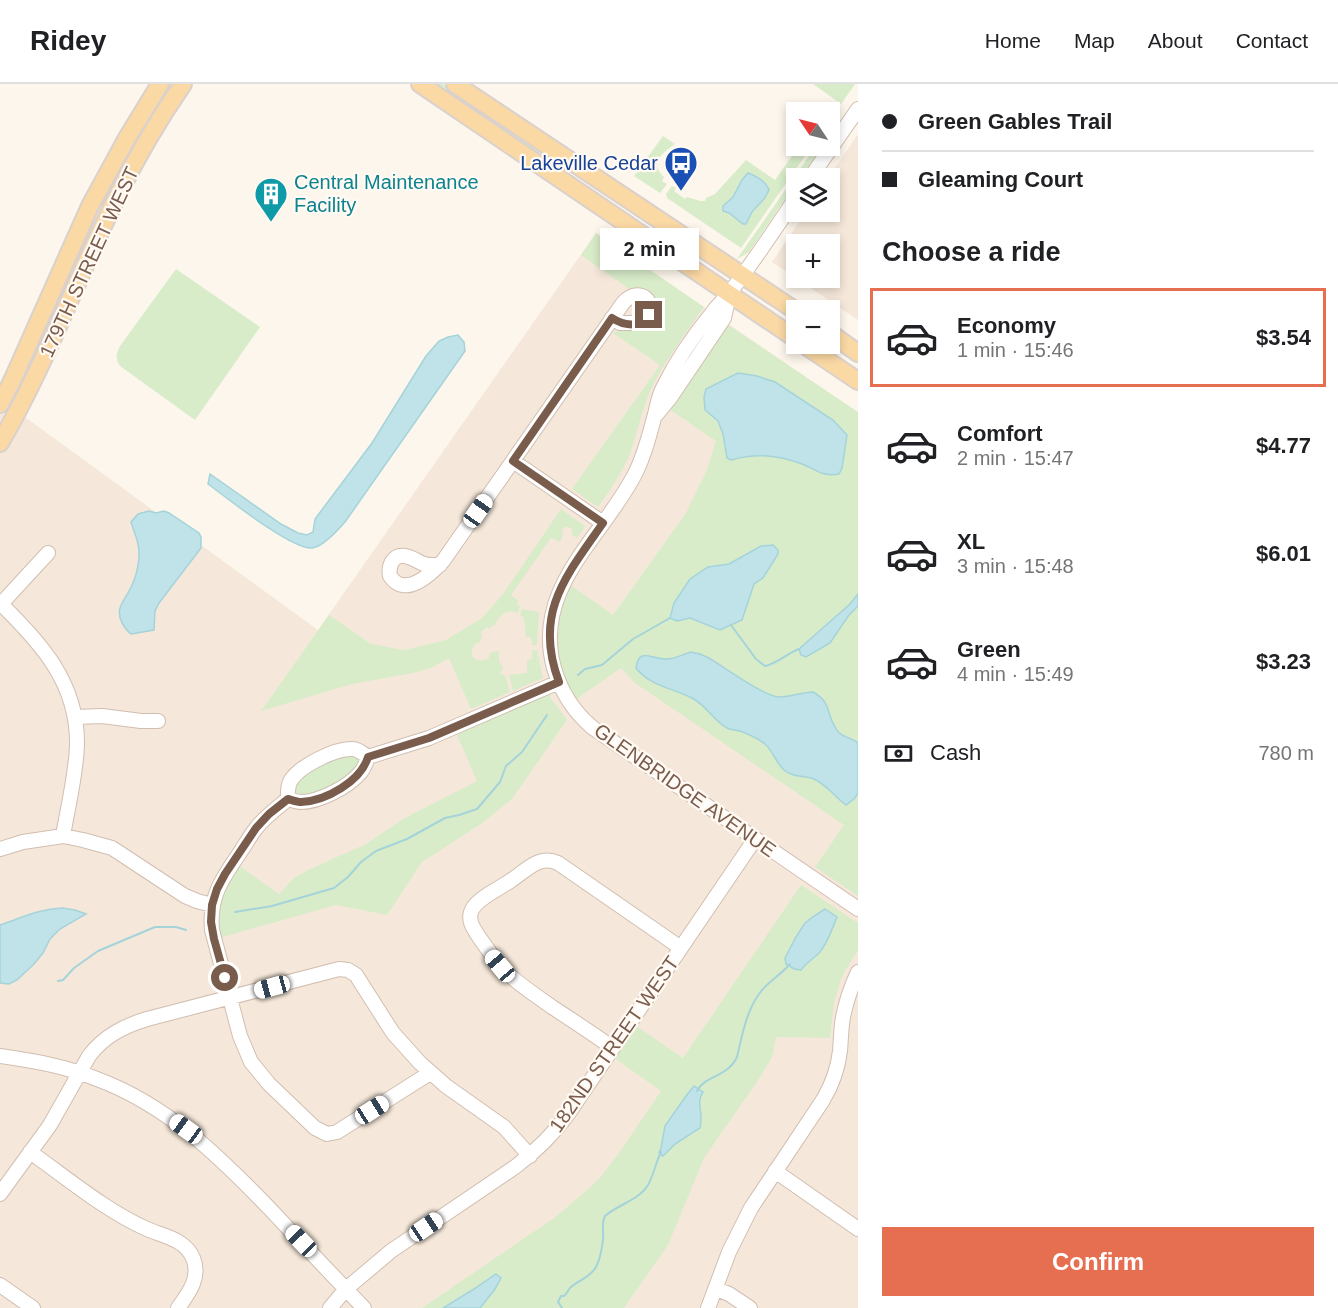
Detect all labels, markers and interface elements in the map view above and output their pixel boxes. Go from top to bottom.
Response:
text: Ridey [30,25,106,56]
text: Home [985,29,1041,52]
text: Map [1074,29,1115,52]
text: About [1148,29,1203,52]
text: Contact [1236,29,1308,52]
north arrow [786,102,840,156]
map controls [786,102,840,354]
text: Green Gables Trail [918,109,1112,134]
bus stop icon: Lakeville Cedar [663,145,699,192]
place label: Lakeville Cedar [520,152,658,174]
street label: 179TH STREET WEST [35,163,143,361]
text: Gleaming Court [918,167,1083,192]
button: layers [786,168,840,222]
place label: Central Maintenance Facility [294,171,479,216]
building icon: Central Maintenance Facility [253,176,289,223]
callout: 2 min [600,228,698,270]
button: + [786,234,840,288]
text: Choose a ride [882,237,1061,267]
text: 2 min [623,238,676,260]
button: − [786,300,840,354]
route end [635,301,662,328]
icon: car [885,311,939,365]
text: Economy [957,313,1056,338]
text: $3.54 [1256,325,1311,350]
text: 1 min · 15:46 [957,339,1074,361]
icon: car [885,419,939,473]
text: Comfort [957,421,1043,446]
text: $4.77 [1256,433,1311,458]
text: 2 min · 15:47 [957,447,1074,469]
car [460,491,496,531]
icon: car [885,527,939,581]
text: XL [957,529,985,554]
text: $6.01 [1256,541,1311,566]
text: 3 min · 15:48 [957,555,1074,577]
icon: car [885,635,939,689]
text: Green [957,637,1021,662]
text: $3.23 [1256,649,1311,674]
text: 4 min · 15:49 [957,663,1074,685]
street label: GLENBRIDGE AVENUE [590,719,780,861]
icon: cash [882,737,915,770]
text: Cash [930,740,981,765]
text: 780 m [1258,742,1314,764]
car [482,946,518,986]
street label: 182ND STREET WEST [545,952,683,1136]
route start [211,964,238,991]
car [252,974,292,1000]
car [352,1093,392,1127]
car [166,1111,206,1147]
car [406,1209,446,1245]
car [282,1222,320,1260]
button: Confirm [882,1227,1314,1296]

